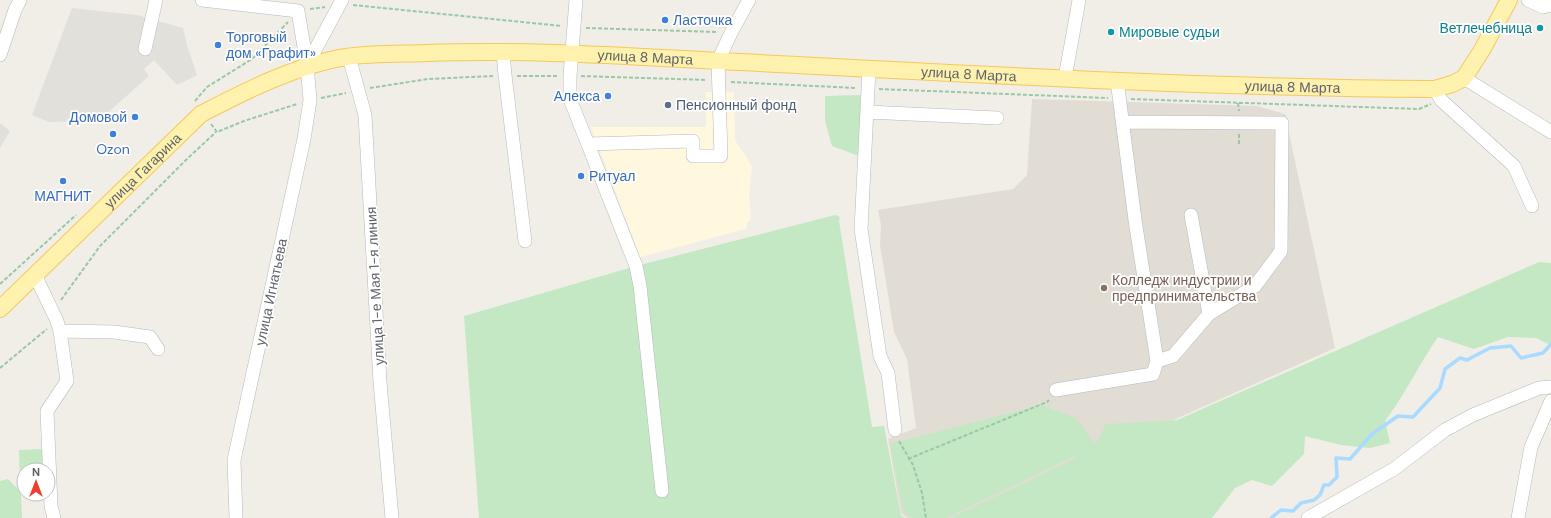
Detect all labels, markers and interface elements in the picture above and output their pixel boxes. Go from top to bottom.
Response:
place label: Ласточка [673,11,732,29]
marker: Ласточка [660,15,670,25]
place label: Ветлечебница [1439,19,1532,37]
place label: Мировые судьи [1119,23,1220,41]
marker: Ветлечебница [1535,23,1545,33]
marker: Мировые судьи [1106,27,1116,37]
place label: Торговый дом «Графит» [226,28,316,62]
marker: Торговый дом «Графит» [213,40,223,50]
street label: улица 8 Марта [597,46,694,69]
street label: улица 8 Марта [921,63,1017,85]
street label: улица 8 Марта [1244,77,1341,97]
place label: Алекса [554,87,600,105]
marker: Алекса [603,91,613,101]
place label: Пенсионный фонд [676,96,796,114]
marker: Пенсионный фонд [663,100,673,110]
place label: Домовой [69,108,127,126]
marker: Домовой [130,112,140,122]
street label: улица Гагарина [100,129,185,212]
marker: Ozon [108,129,118,139]
place label: Ozon [96,140,130,158]
place label: Ритуал [589,167,636,185]
marker: Ритуал [576,171,586,181]
marker: МАГНИТ [58,176,68,186]
place label: МАГНИТ [34,187,92,205]
street label: улица 1-е Мая 1-я линия [362,206,388,366]
street label: улица Игнатьева [251,237,291,347]
place label: Колледж индустрии и предпринимательства [1112,271,1257,305]
marker: Колледж индустрии и предпринимательства [1099,283,1109,293]
north arrow [16,462,56,502]
text: N [32,465,40,479]

